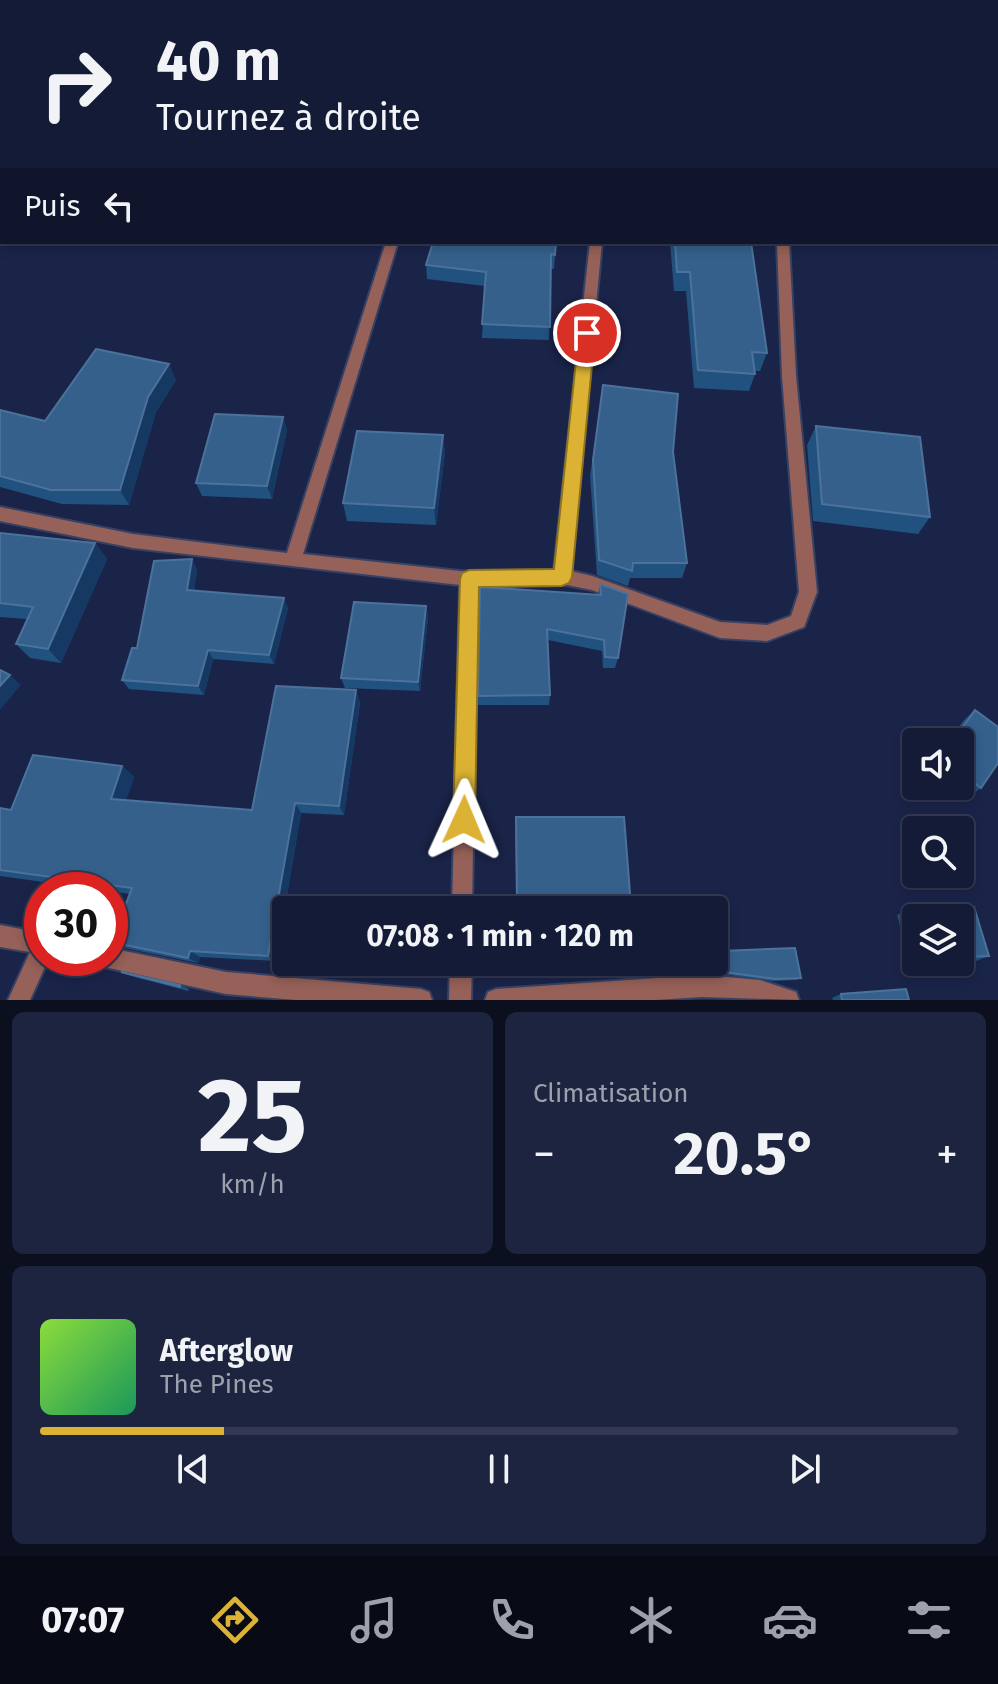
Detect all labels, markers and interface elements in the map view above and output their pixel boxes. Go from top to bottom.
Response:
text: 40 m [156,28,281,95]
icon: right [24,32,128,136]
text: Tournez à droite [156,96,421,140]
icon: left [97,184,141,228]
text: Puis [24,188,81,224]
pin [553,299,621,367]
icon: arrive [565,311,609,355]
map controls [902,728,974,976]
button: sound [902,728,974,800]
position arrow [422,778,506,862]
button: search [902,816,974,888]
speed limit sign: 30 [24,872,128,976]
button: layers [902,904,974,976]
text: 07:08 · 1 min · 120 m [366,918,634,954]
text: 25 [198,1054,307,1179]
text: Climatisation [533,1078,689,1109]
text: 20.5° [674,1118,817,1190]
text: − [533,1128,555,1181]
text: + [936,1128,958,1181]
text: km/h [220,1169,285,1200]
text: Afterglow [160,1333,293,1369]
text: The Pines [160,1369,274,1400]
icon: previous [171,1447,215,1491]
icon: pause [477,1447,521,1491]
icon: next [783,1447,827,1491]
icon: directions [207,1592,263,1648]
icon: music [346,1592,402,1648]
icon: phone [484,1592,540,1648]
icon: climate [623,1592,679,1648]
icon: car [762,1592,818,1648]
icon: filters [901,1592,957,1648]
text: 07:07 [41,1598,124,1642]

